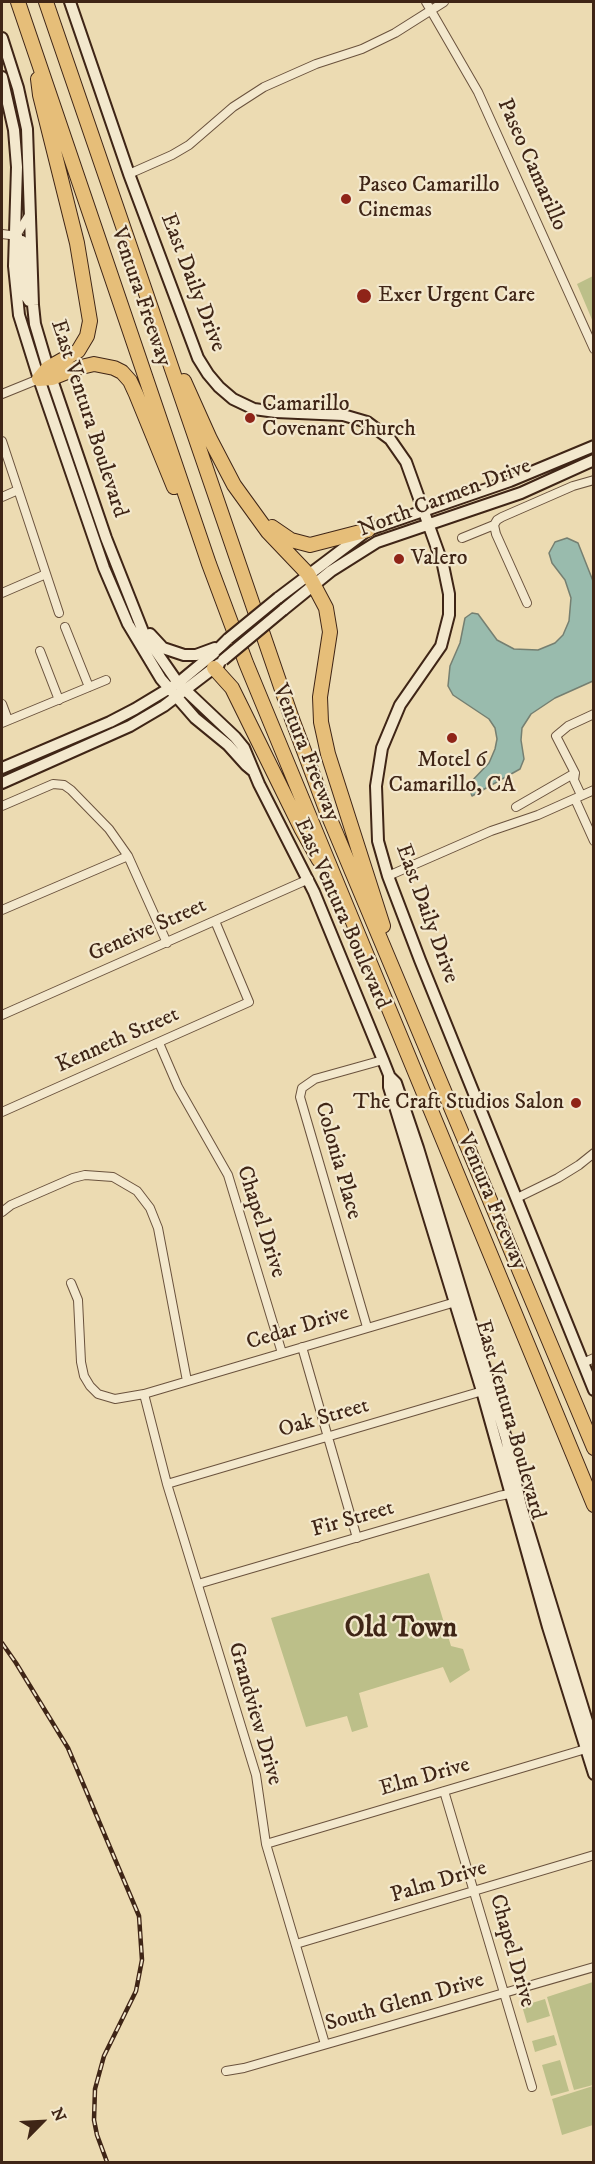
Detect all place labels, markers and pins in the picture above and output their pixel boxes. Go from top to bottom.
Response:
place label: Paseo Camarillo Cinemas [358,173,500,224]
marker: Paseo Camarillo Cinemas [339,192,353,206]
place label: Exer Urgent Care [378,283,535,309]
marker: Exer Urgent Care [355,287,373,305]
place label: Camarillo Covenant Church [262,392,416,444]
marker: Camarillo Covenant Church [243,411,257,425]
place label: Valero [411,546,467,572]
marker: Valero [392,552,406,566]
marker: Motel 6 Camarillo, CA [445,731,459,745]
place label: Motel 6 Camarillo, CA [389,748,515,800]
place label: The Craft Studios Salon [353,1090,564,1116]
marker: The Craft Studios Salon [569,1096,583,1110]

